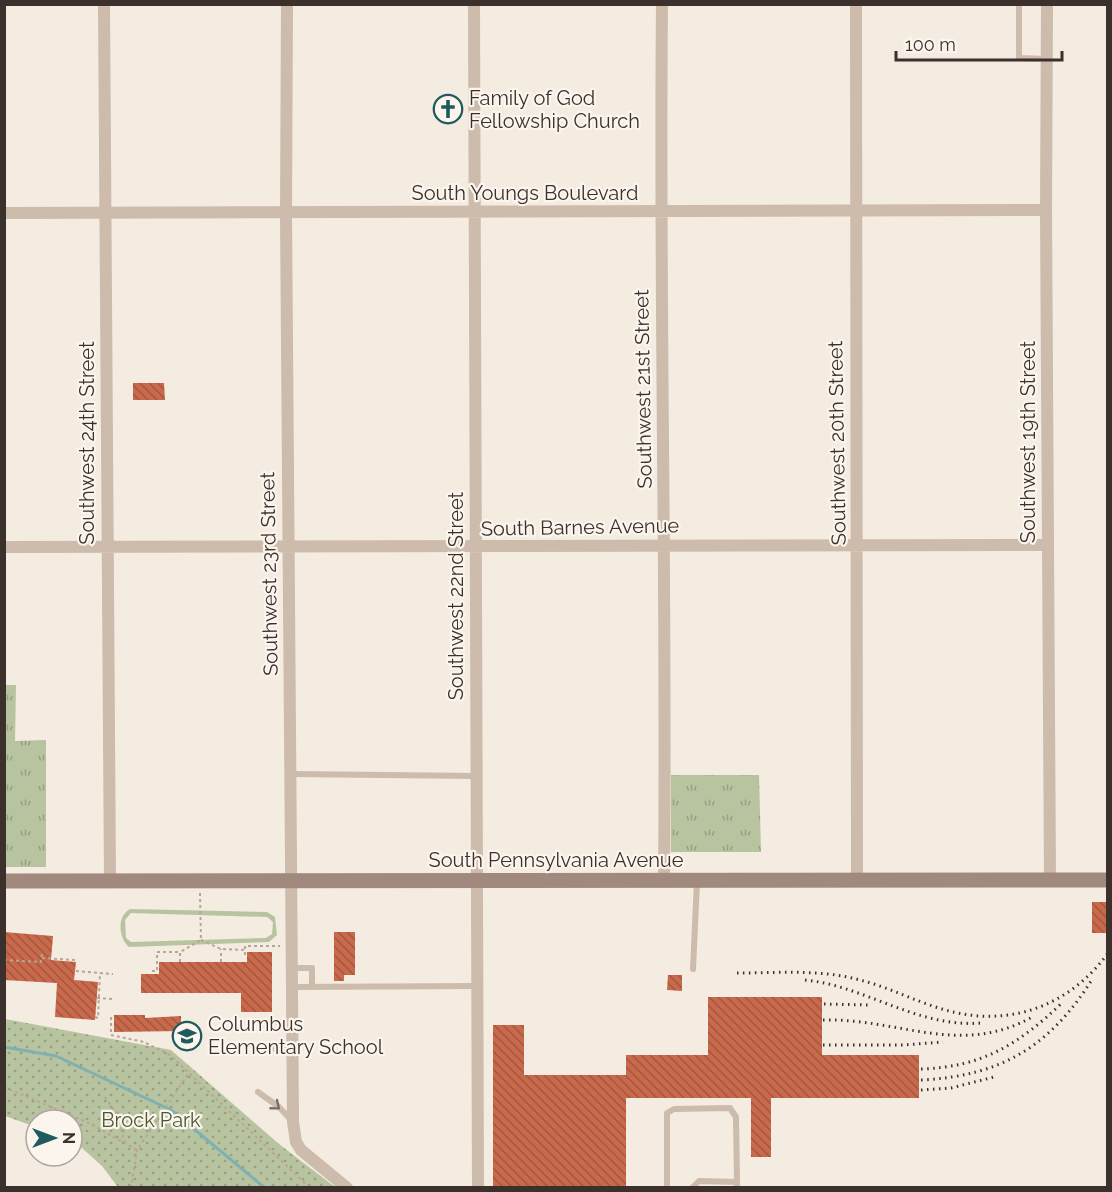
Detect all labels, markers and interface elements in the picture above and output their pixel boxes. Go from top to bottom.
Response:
scale bar [896,24,1062,62]
text: 100 m [905,34,956,55]
place label: Family of God Fellowship Church [469,86,640,133]
church icon: Family of God Fellowship Church [432,93,464,125]
street label: South Youngs Boulevard [412,181,638,205]
street label: Southwest 21st Street [629,289,657,489]
street label: Southwest 20th Street [823,340,851,546]
street label: Southwest 24th Street [75,341,99,545]
street label: Southwest 19th Street [1016,341,1040,543]
street label: Southwest 23rd Street [255,472,283,676]
street label: Southwest 22nd Street [444,491,468,700]
street label: South Barnes Avenue [481,513,680,541]
street label: South Pennsylvania Avenue [429,848,684,872]
place label: Columbus Elementary School [208,1012,384,1059]
school or university icon: Columbus Elementary School [171,1020,203,1052]
one-way arrow [270,1098,281,1109]
north arrow [24,1108,84,1168]
park label: Brock Park [101,1108,201,1132]
text: N [59,1132,78,1144]

